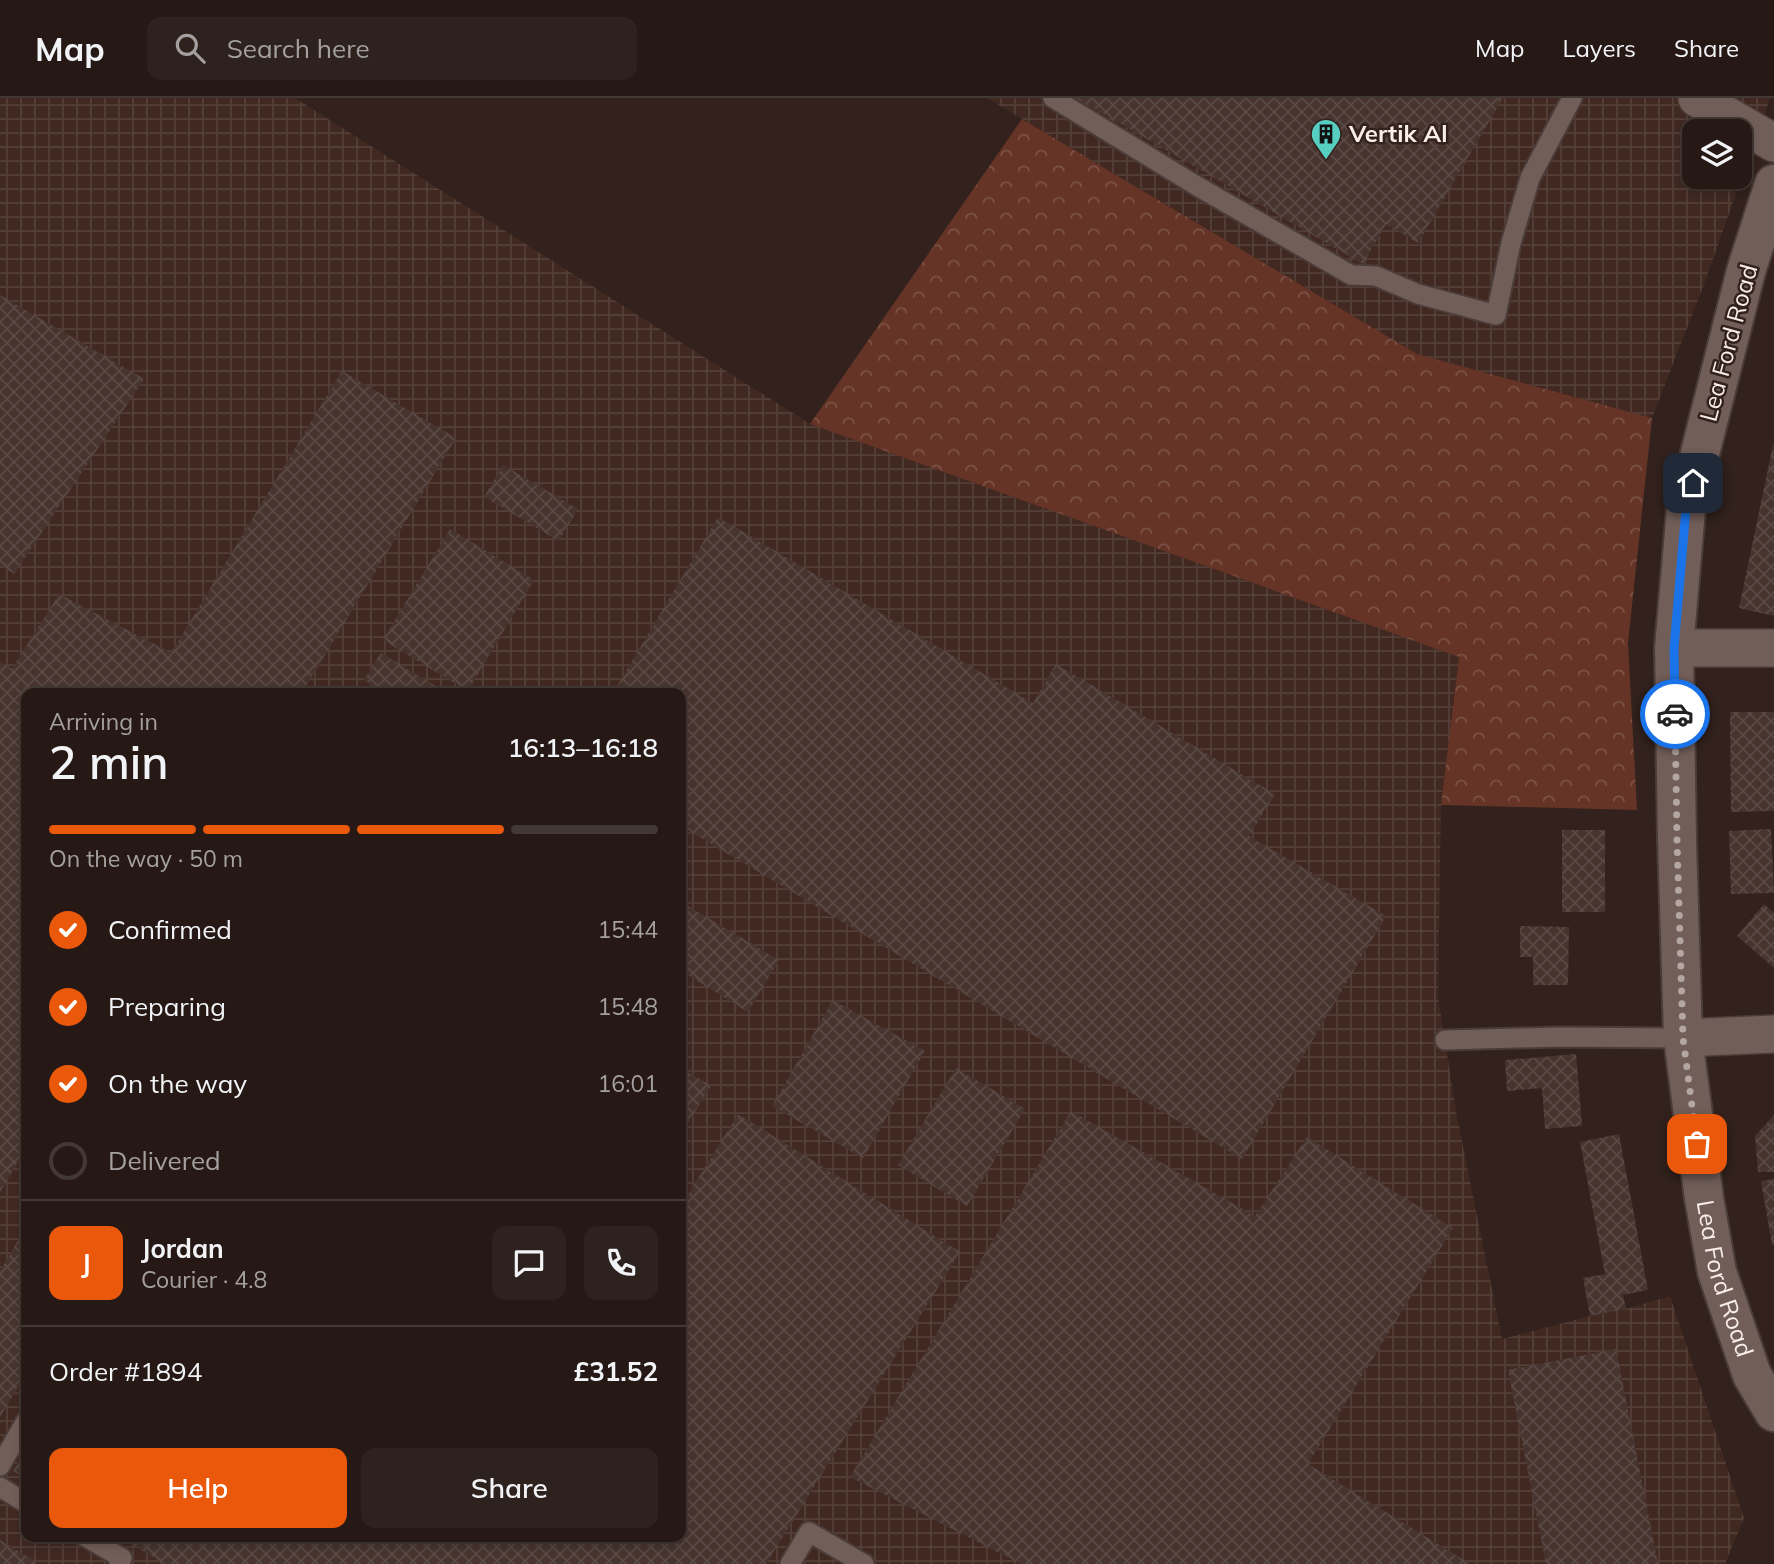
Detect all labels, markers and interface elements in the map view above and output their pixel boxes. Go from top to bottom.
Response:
search box [147,17,637,80]
text: Map [35,28,105,69]
icon: search [171,29,209,67]
text: Search here [227,32,370,65]
text: Map [1475,33,1524,63]
text: Layers [1562,33,1636,63]
text: Share [1674,33,1739,63]
building icon: Vertik Al [1309,117,1343,161]
place label: Vertik Al [1348,118,1448,148]
map controls [1682,119,1752,189]
button: layers [1682,119,1752,189]
street label: Lea Ford Road [1693,261,1763,425]
pin [1663,453,1723,513]
icon: home [1674,464,1712,502]
courier [1640,679,1710,749]
icon: car [1656,695,1694,733]
text: Arriving in [49,707,158,736]
text: 16:13–16:18 [508,731,658,764]
text: 2 min [49,733,168,791]
text: On the way · 50 m [49,844,243,873]
icon: check [49,911,87,949]
text: Confirmed [108,913,232,946]
text: 15:44 [598,915,658,944]
icon: check [49,988,87,1026]
text: Preparing [108,990,226,1023]
text: 15:48 [598,992,658,1021]
icon: check [49,1065,87,1103]
text: On the way [108,1067,247,1100]
text: 16:01 [598,1069,658,1098]
pin [1667,1114,1727,1174]
icon: bag [1678,1125,1716,1163]
text: Delivered [108,1144,221,1177]
street label: Lea Ford Road [1691,1198,1761,1361]
button: chat [492,1226,566,1300]
button: phone [584,1226,658,1300]
text: Jordan [141,1232,224,1265]
text: J [81,1247,91,1280]
text: Courier · 4.8 [141,1265,267,1294]
text: Order #1894 [49,1355,202,1388]
text: £31.52 [574,1355,658,1388]
button: Help [49,1448,347,1528]
button: Share [361,1448,658,1528]

